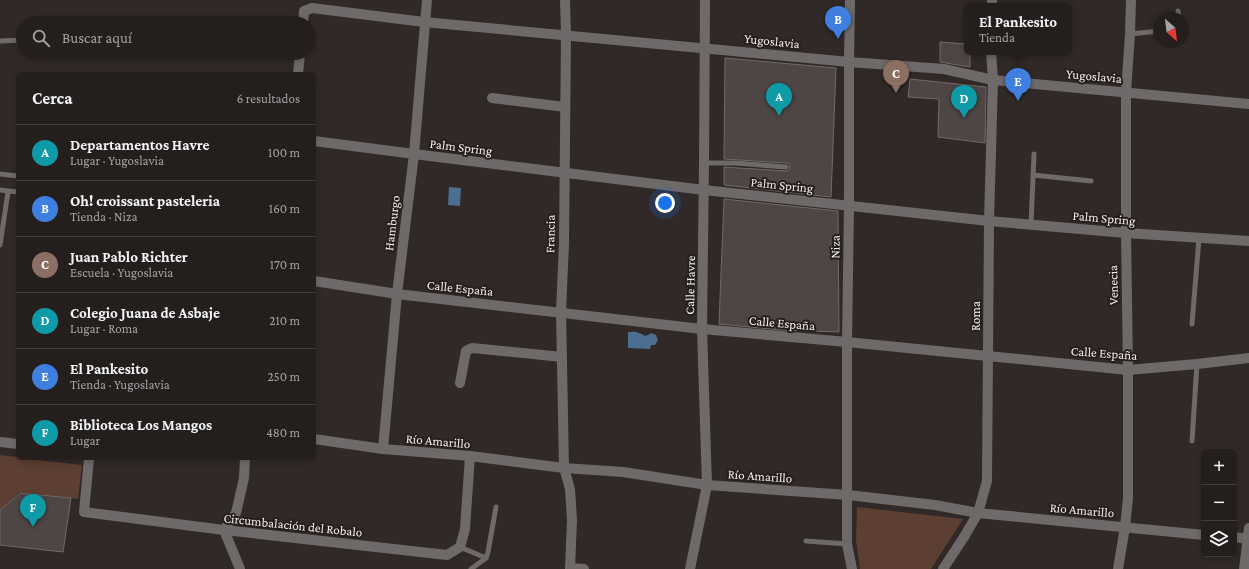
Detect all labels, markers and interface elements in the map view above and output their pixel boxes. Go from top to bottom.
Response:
popup [964,3,1072,55]
pin: B [825,6,851,39]
north arrow [1153,12,1189,48]
text: El Pankesito [979,14,1057,30]
search box [16,16,316,60]
icon: search [30,27,52,49]
text: Buscar aquí [62,30,132,46]
text: Tienda [979,30,1015,45]
street label: Yugoslavia [743,31,801,51]
pin: C [883,60,909,93]
street label: Yugoslavia [1066,66,1122,86]
pin: E [1005,68,1031,101]
pin: A [766,83,792,116]
pin: D [951,85,977,118]
text: Cerca [32,89,72,108]
text: 6 resultados [237,91,300,106]
street label: Palm Spring [429,136,494,158]
text: Departamentos Havre [70,137,209,153]
text: A [41,145,49,160]
text: 100 m [268,145,300,160]
text: Lugar · Yugoslavia [70,153,164,168]
street label: Palm Spring [750,174,815,196]
text: Oh! croissant pasteleria [70,193,220,209]
your location [655,193,675,213]
street label: Hamburgo [381,194,403,252]
text: B [41,201,49,216]
text: 160 m [269,201,300,216]
street label: Palm Spring [1072,208,1137,228]
text: Tienda · Niza [70,209,138,224]
street label: Francia [542,215,558,253]
street label: Niza [827,235,843,259]
text: Juan Pablo Richter [70,249,188,265]
street label: Calle Havre [682,255,698,315]
text: C [41,257,49,272]
text: 170 m [270,257,300,272]
text: Escuela · Yugoslavia [70,265,173,280]
street label: Venecia [1105,265,1121,305]
street label: Calle España [426,277,494,299]
street label: Roma [968,301,983,331]
text: Colegio Juana de Asbaje [70,305,220,321]
text: D [41,313,49,328]
text: 210 m [269,313,300,328]
street label: Calle España [748,313,816,333]
text: Lugar · Roma [70,321,138,336]
street label: Calle España [1070,343,1138,363]
text: El Pankesito [70,361,148,377]
text: E [41,369,49,384]
text: 250 m [267,369,300,384]
text: Tienda · Yugoslavia [70,377,170,392]
text: Biblioteca Los Mangos [70,417,212,433]
text: F [42,425,48,440]
text: 480 m [266,425,300,440]
street label: Río Amarillo [405,431,471,451]
text: Lugar [70,433,100,448]
map controls [1201,449,1237,557]
button: + [1201,449,1237,485]
street label: Río Amarillo [727,466,793,486]
button: − [1201,485,1237,521]
pin: F [20,494,46,527]
street label: Río Amarillo [1049,500,1115,520]
street label: Circumbalación del Robalo [223,510,363,540]
button: layers [1201,521,1237,557]

